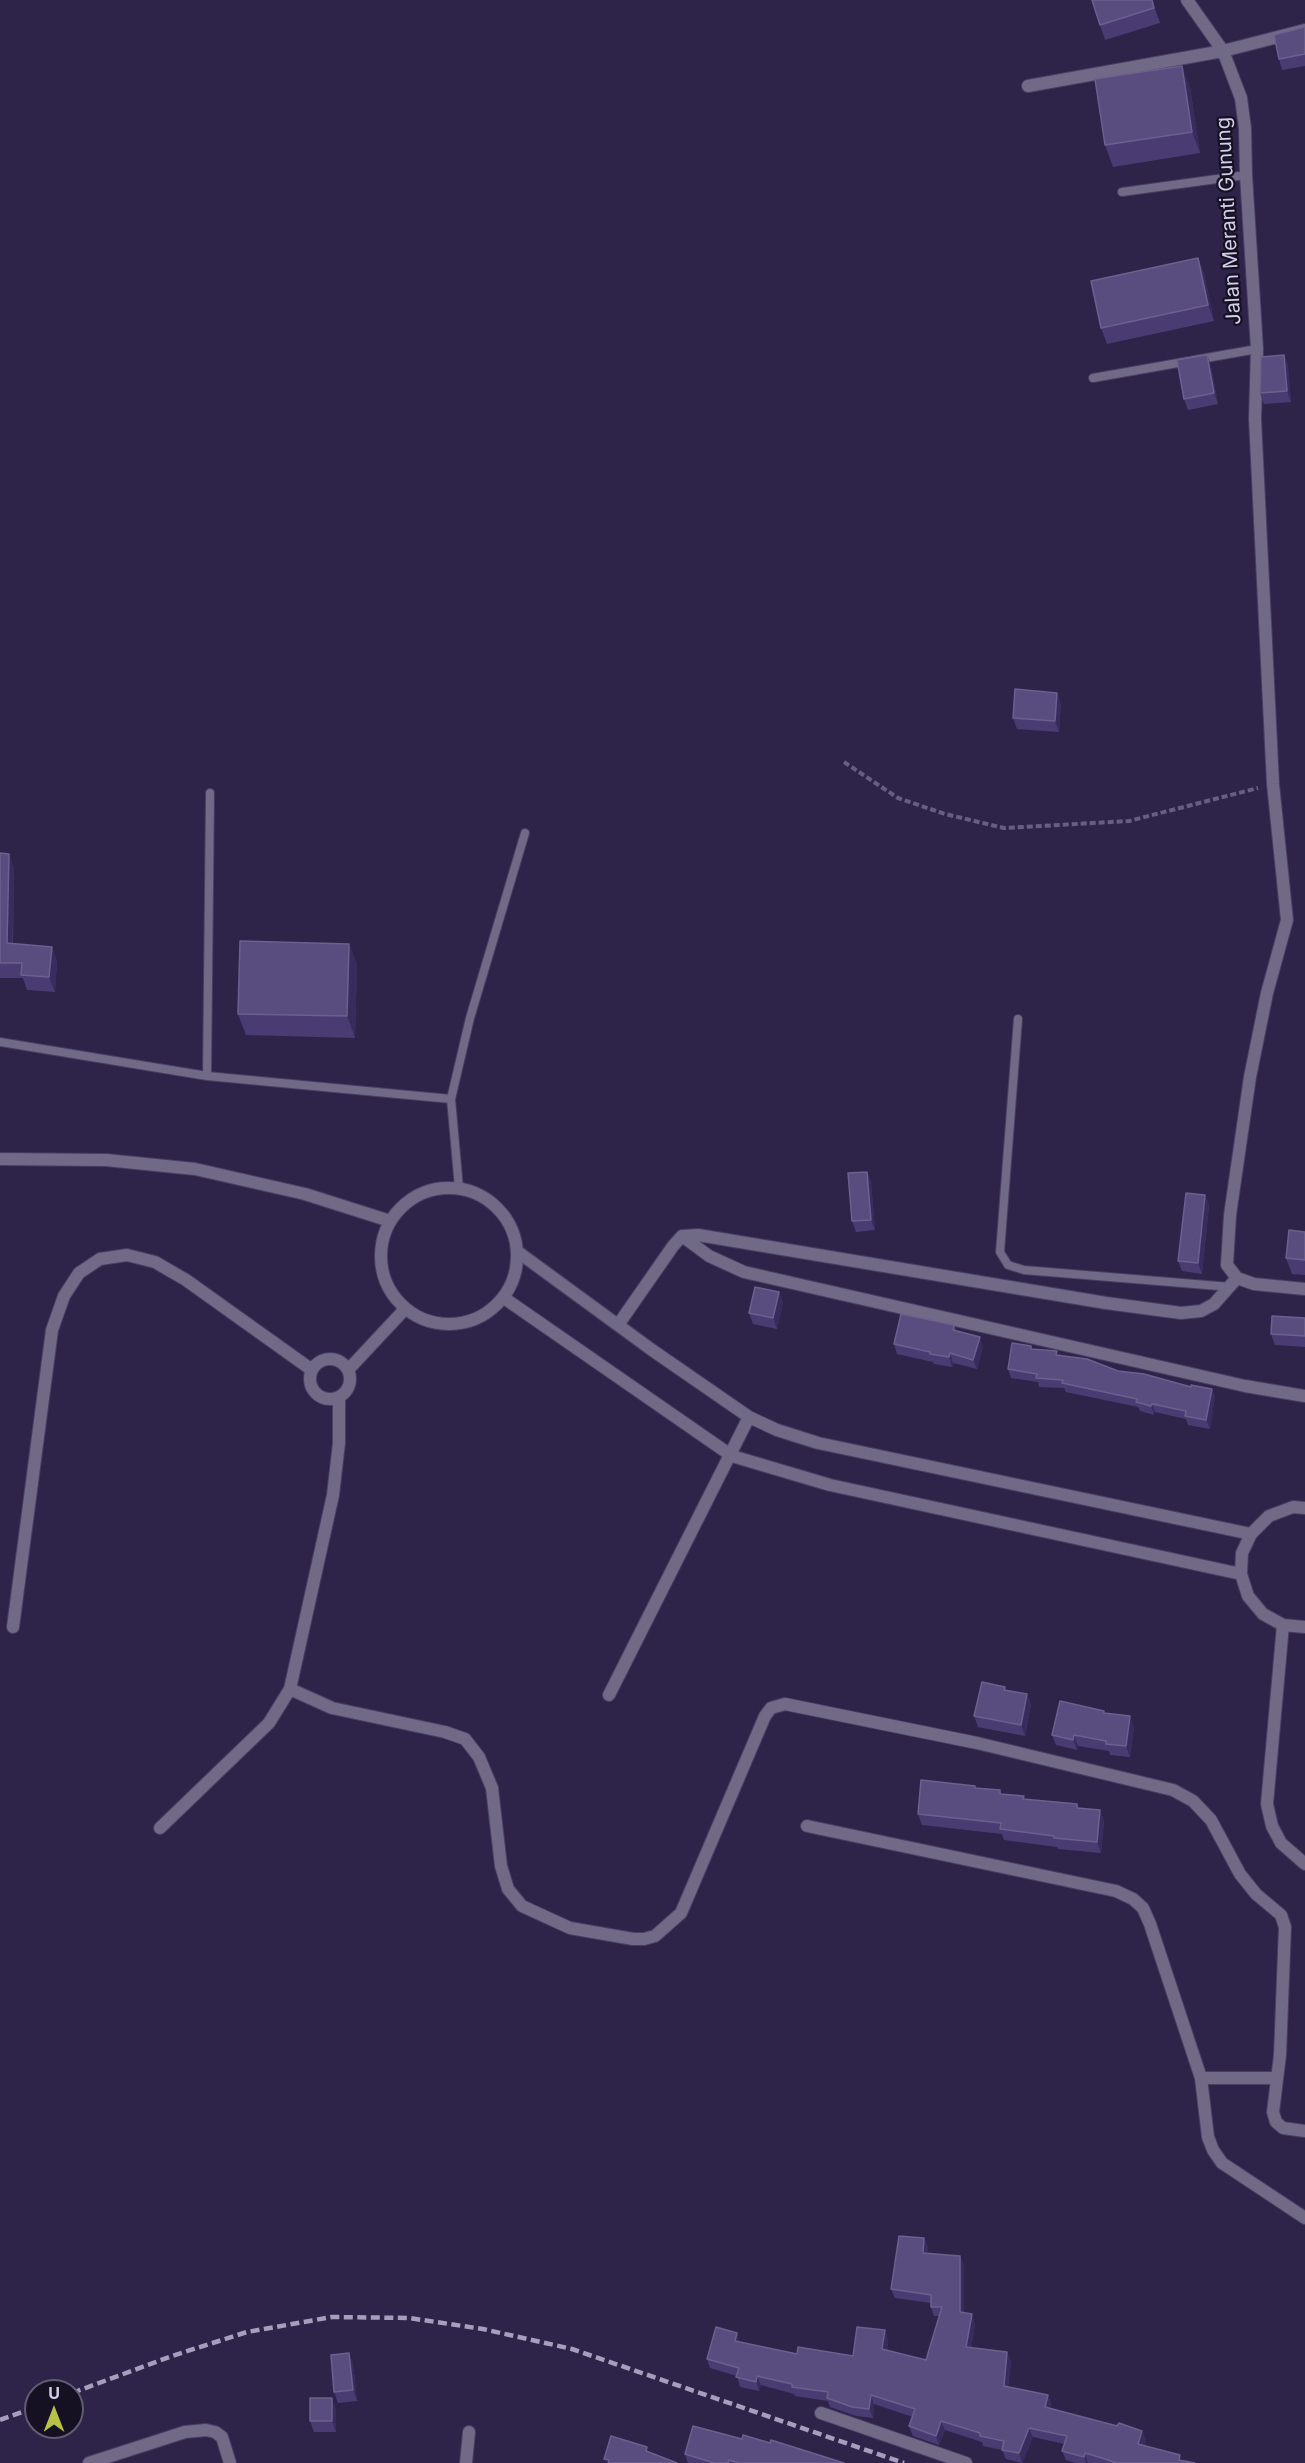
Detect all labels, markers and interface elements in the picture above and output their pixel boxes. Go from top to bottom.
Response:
street label: Jalan Meranti Gunung [1212,117,1246,325]
north arrow [24,2379,84,2439]
text: U [48,2383,60,2403]

